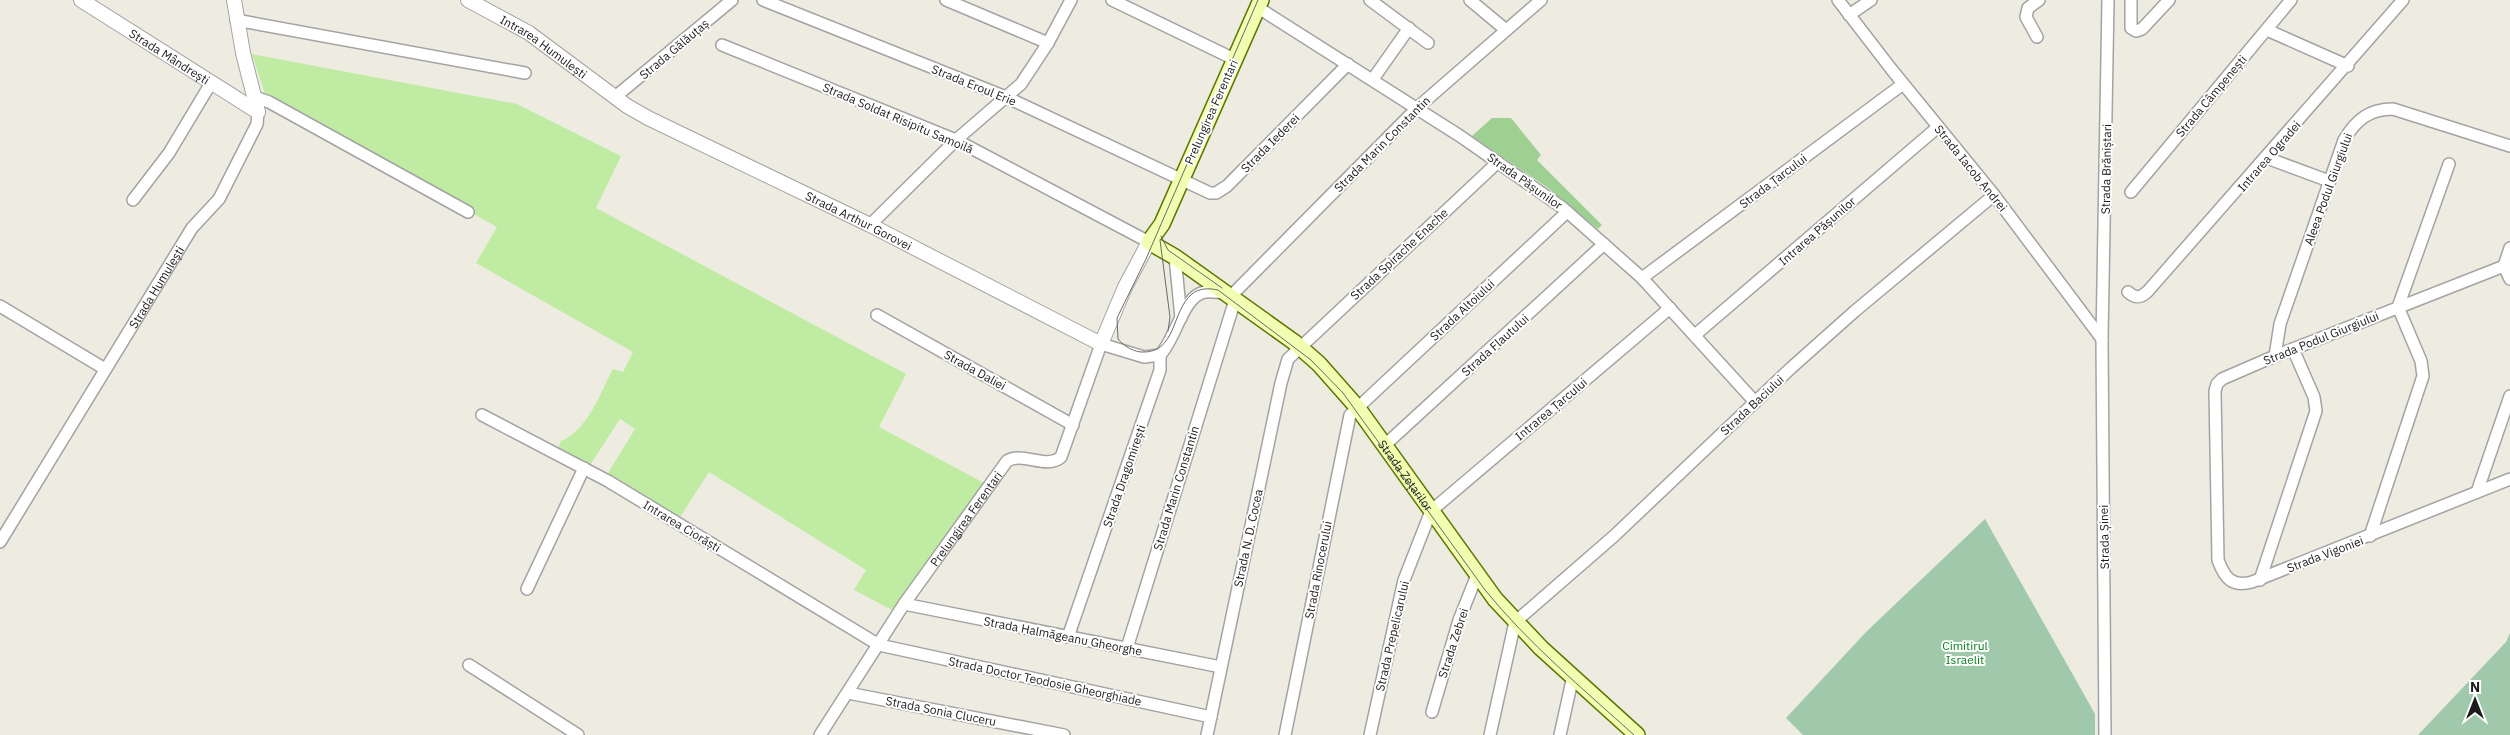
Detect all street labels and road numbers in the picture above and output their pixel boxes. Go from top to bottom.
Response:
street label: Intrarea Humulești [498,11,590,81]
street label: Strada Gălăuțaș [636,16,712,82]
street label: Strada Mândrești [127,25,213,87]
street label: Strada Câmpenești [2172,52,2250,140]
street label: Prelungirea Ferentari [1181,57,1241,167]
street label: Strada Eroul Erie [929,61,1019,109]
street label: Strada Soldat Risipitu Samoilă [820,79,976,157]
street label: Strada Marin Constantin [1331,93,1433,195]
street label: Strada Iederei [1237,110,1303,176]
street label: Intrarea Ogradei [2234,118,2304,194]
street label: Strada Iacob Andrei [1931,122,2011,214]
street label: Strada Brăniștari [2098,124,2114,214]
street label: Aleea Podul Giurgiului [2301,131,2355,247]
street label: Strada Pășunilor [1484,149,1566,213]
street label: Strada Țarcului [1736,151,1810,211]
street label: Strada Arthur Gorovei [803,188,915,253]
street label: Intrarea Pășunilor [1775,193,1859,269]
street label: Strada Spirache Enache [1347,205,1451,303]
street label: Strada Humulești [125,243,187,331]
street label: Strada Altoiului [1427,276,1497,344]
street label: Strada Podul Giurgiului [2261,308,2381,368]
street label: Strada Flautului [1458,311,1532,379]
street label: Strada Daliei [941,347,1009,393]
street label: Strada Baciului [1717,372,1787,438]
street label: Intrarea Țarcului [1512,374,1590,444]
street label: Strada Dragomirești [1099,423,1149,529]
street label: Strada Marin Constantin [1150,424,1202,552]
street label: Strada Zețarilor [1375,437,1437,514]
street label: Prelungirea Ferentari [926,468,1005,569]
street label: Strada N. D. Cocea [1230,487,1266,588]
street label: Intrarea Ciorăști [641,497,723,555]
street label: Strada Șinei [2096,505,2112,569]
street label: Strada Rinocerului [1301,520,1335,620]
street label: Strada Vigoniei [2285,533,2365,575]
street label: Strada Prepelicarului [1372,579,1412,693]
street label: Strada Zebrei [1435,606,1471,680]
street label: Strada Halmăgeanu Gheorghe [982,613,1144,659]
street label: Strada Doctor Teodosie Gheorghiade [947,653,1143,709]
street label: Strada Sonia Cluceru [884,693,998,729]

